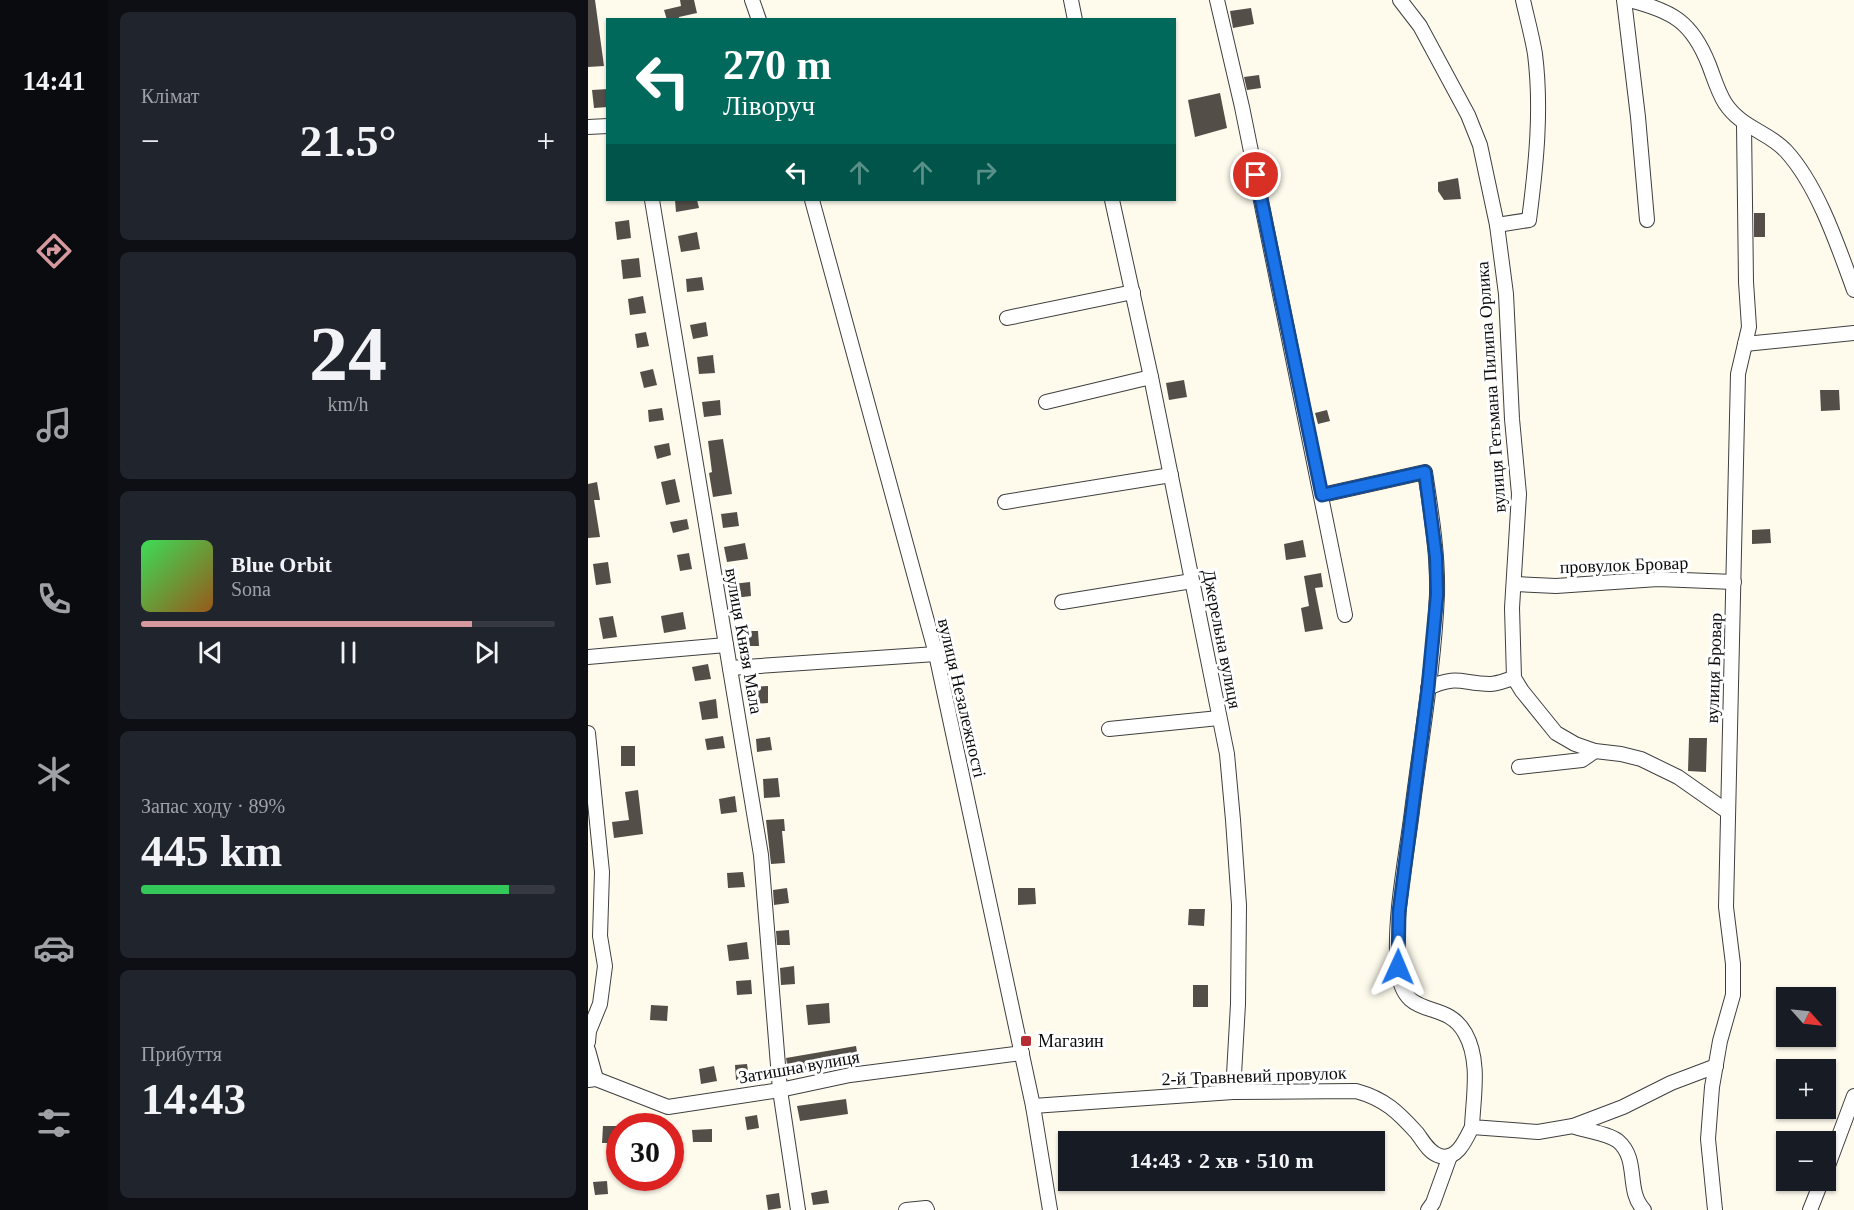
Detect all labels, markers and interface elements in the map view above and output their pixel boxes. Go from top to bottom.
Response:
icon: left [624,42,702,120]
text: 270 m [723,42,832,88]
text: 14:41 [23,66,86,96]
text: Клімат [141,85,200,107]
text: Ліворуч [723,91,815,121]
text: 21.5° [300,116,396,166]
text: − [141,123,160,159]
text: + [536,123,555,159]
pin [1230,149,1281,200]
icon: left [780,156,813,189]
icon: ahead [843,156,876,189]
icon: ahead [906,156,939,189]
icon: right [969,156,1002,189]
icon: arrive [1239,158,1272,191]
icon: directions [33,230,75,272]
street label: вулиця Гетьмана Пилипа Орлика [1472,261,1510,513]
text: 24 [309,310,387,397]
text: km/h [327,393,369,415]
icon: music [33,404,75,446]
text: Blue Orbit [231,552,332,577]
street label: провулок Бровар [1559,553,1689,577]
street label: вулиця Князя Мала [721,566,767,716]
street label: Джерельна вулиця [1199,568,1245,710]
icon: phone [33,578,75,620]
text: Sona [231,578,271,600]
street label: вулиця Бровар [1702,612,1726,724]
street label: вулиця Незалежності [934,616,990,780]
icon: previous [194,636,227,669]
icon: pause [332,636,365,669]
icon: next [470,636,503,669]
icon: climate [33,753,75,795]
text: Запас ходу · 89% [141,795,285,817]
text: 445 km [141,826,282,876]
icon: car [33,927,75,969]
position arrow [1366,935,1430,999]
north arrow [1776,987,1836,1047]
map controls [1776,987,1836,1191]
place label: Магазин [1038,1031,1104,1051]
marker: Магазин [1019,1034,1033,1048]
text: Прибуття [141,1043,222,1065]
street label: Затишна вулиця [737,1047,861,1087]
button: + [1776,1059,1836,1119]
street label: 2-й Травневий провулок [1161,1063,1347,1089]
text: 14:43 [141,1074,246,1124]
icon: filters [33,1102,75,1144]
speed limit sign: 30 [606,1113,684,1191]
button: − [1776,1131,1836,1191]
text: 14:43 · 2 хв · 510 m [1129,1148,1314,1173]

